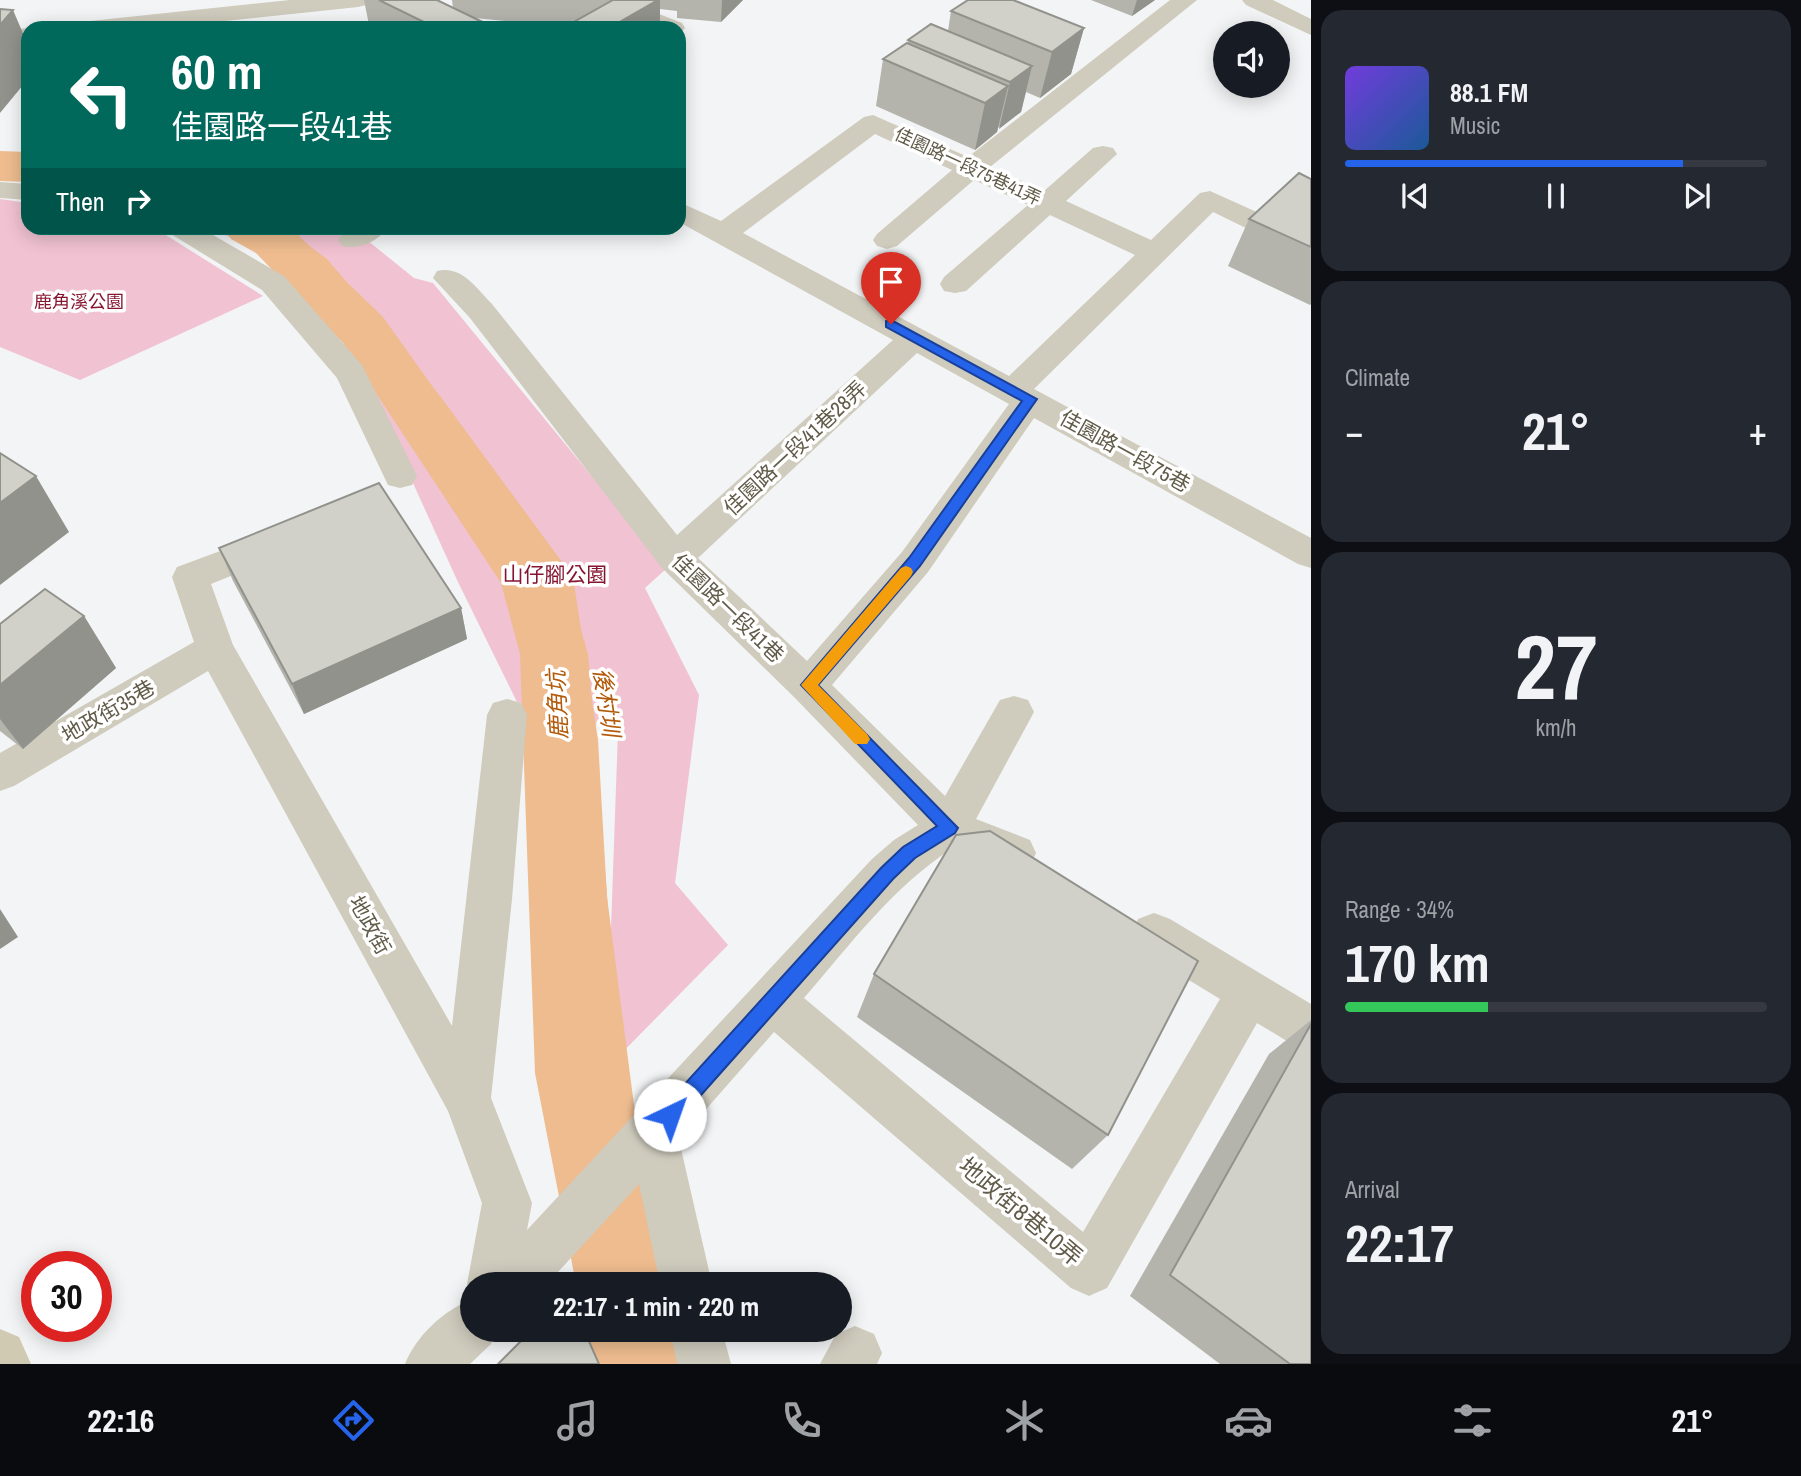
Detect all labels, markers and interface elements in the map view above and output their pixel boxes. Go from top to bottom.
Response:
map controls [1213,21,1290,98]
button: sound [1213,21,1290,98]
text: 60 m [171,38,263,104]
icon: left [56,49,147,140]
text: 88.1 FM [1450,75,1528,110]
text: 佳園路一段41巷 [171,105,392,148]
text: Music [1450,110,1500,141]
street label: 佳園路一段75巷41弄 [891,121,1045,211]
icon: previous [1396,177,1434,215]
icon: pause [1537,177,1575,215]
icon: next [1678,177,1716,215]
icon: right [119,182,157,220]
text: Then [56,184,105,219]
pin [861,252,921,324]
icon: arrive [872,263,910,301]
park label: 鹿角溪公園 [34,289,124,314]
text: Climate [1345,362,1410,393]
street label: 佳園路一段41巷28弄 [717,374,873,522]
text: 21° [1522,396,1590,466]
street label: 佳園路一段75巷 [1054,403,1196,499]
text: − [1345,406,1363,457]
text: + [1749,406,1767,457]
street label: 佳園路一段41巷 [666,547,790,669]
park label: 山仔腳公園 [503,560,608,589]
text: 27 [1515,605,1598,727]
water label: 後村圳 [587,666,628,741]
water label: 鹿角坑 [540,667,574,740]
street label: 地政街35巷 [56,673,160,749]
text: km/h [1536,712,1576,743]
street label: 地政街 [342,890,398,960]
text: Range · 34% [1345,894,1454,925]
text: 170 km [1345,928,1490,998]
position arrow [633,1078,707,1152]
street label: 地政街8巷10弄 [952,1150,1090,1272]
text: Arrival [1345,1174,1400,1205]
text: 22:17 [1345,1208,1454,1278]
speed limit sign: 30 [21,1251,112,1342]
text: 22:17 · 1 min · 220 m [553,1289,759,1324]
icon: directions [329,1396,378,1445]
icon: music [553,1396,602,1445]
icon: phone [777,1396,826,1445]
icon: climate [1000,1396,1049,1445]
icon: car [1224,1396,1273,1445]
icon: filters [1448,1396,1497,1445]
text: 22:16 [87,1399,154,1442]
text: 21° [1672,1399,1714,1442]

